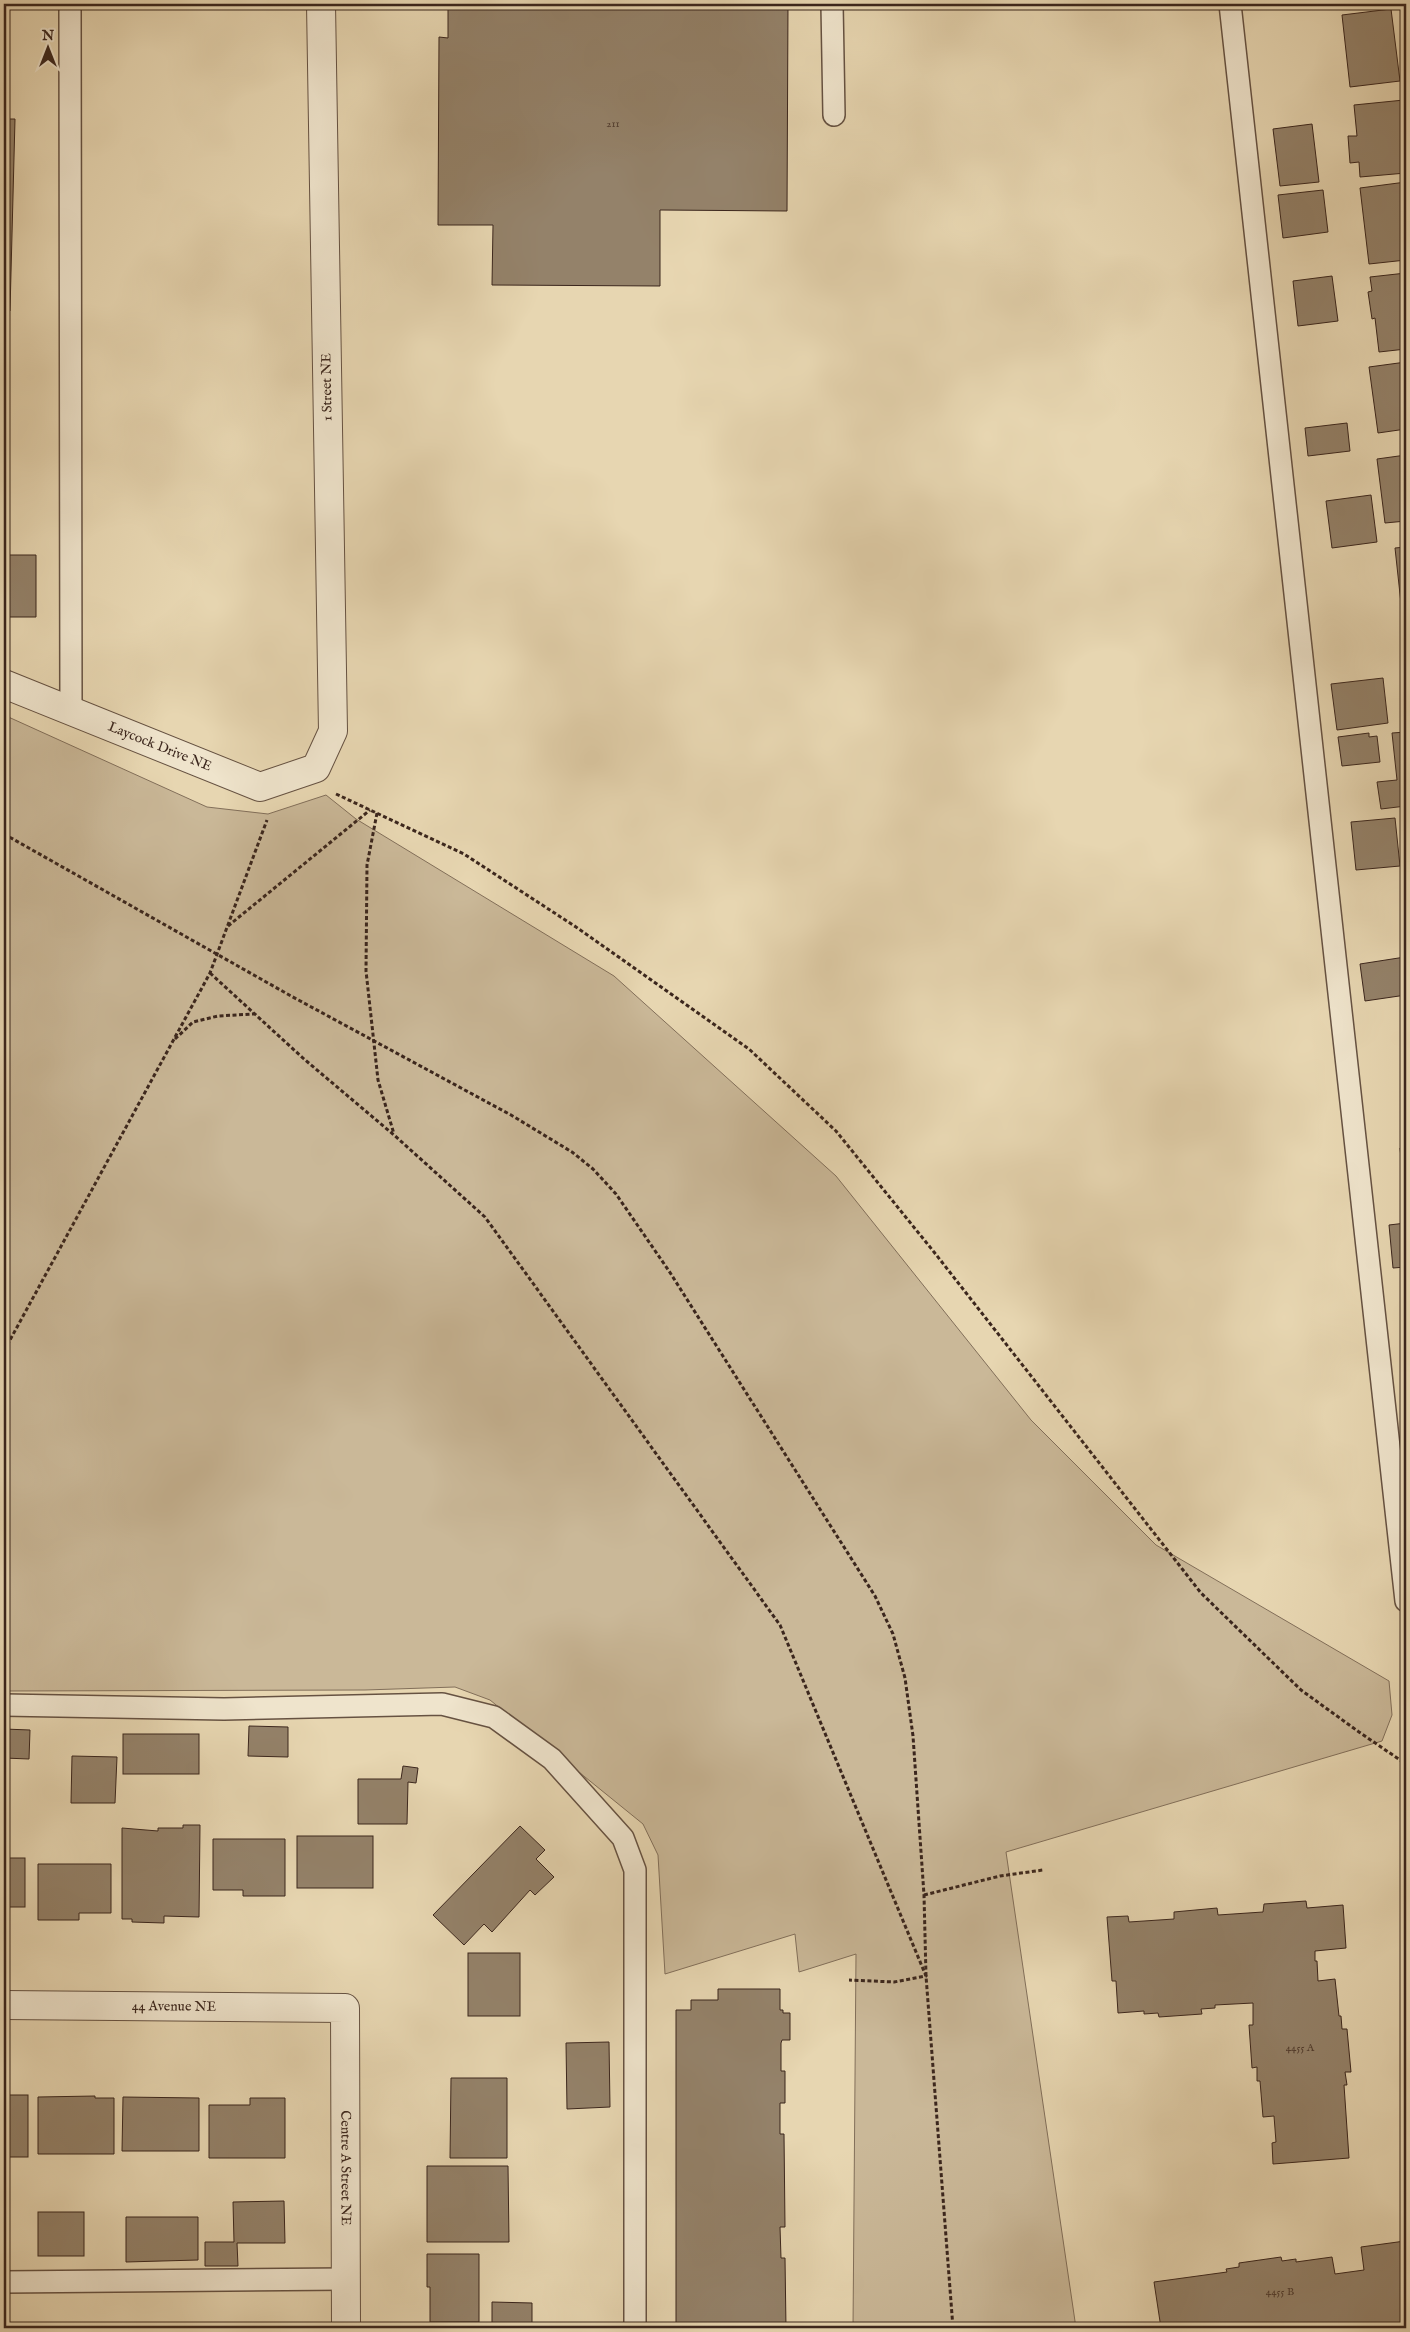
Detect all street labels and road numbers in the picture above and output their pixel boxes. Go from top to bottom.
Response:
street label: 1 Street NE [317,353,337,421]
street label: Laycock Drive NE [105,718,215,776]
street label: 44 Avenue NE [132,1997,217,2016]
street label: Centre A Street NE [336,2110,355,2226]

